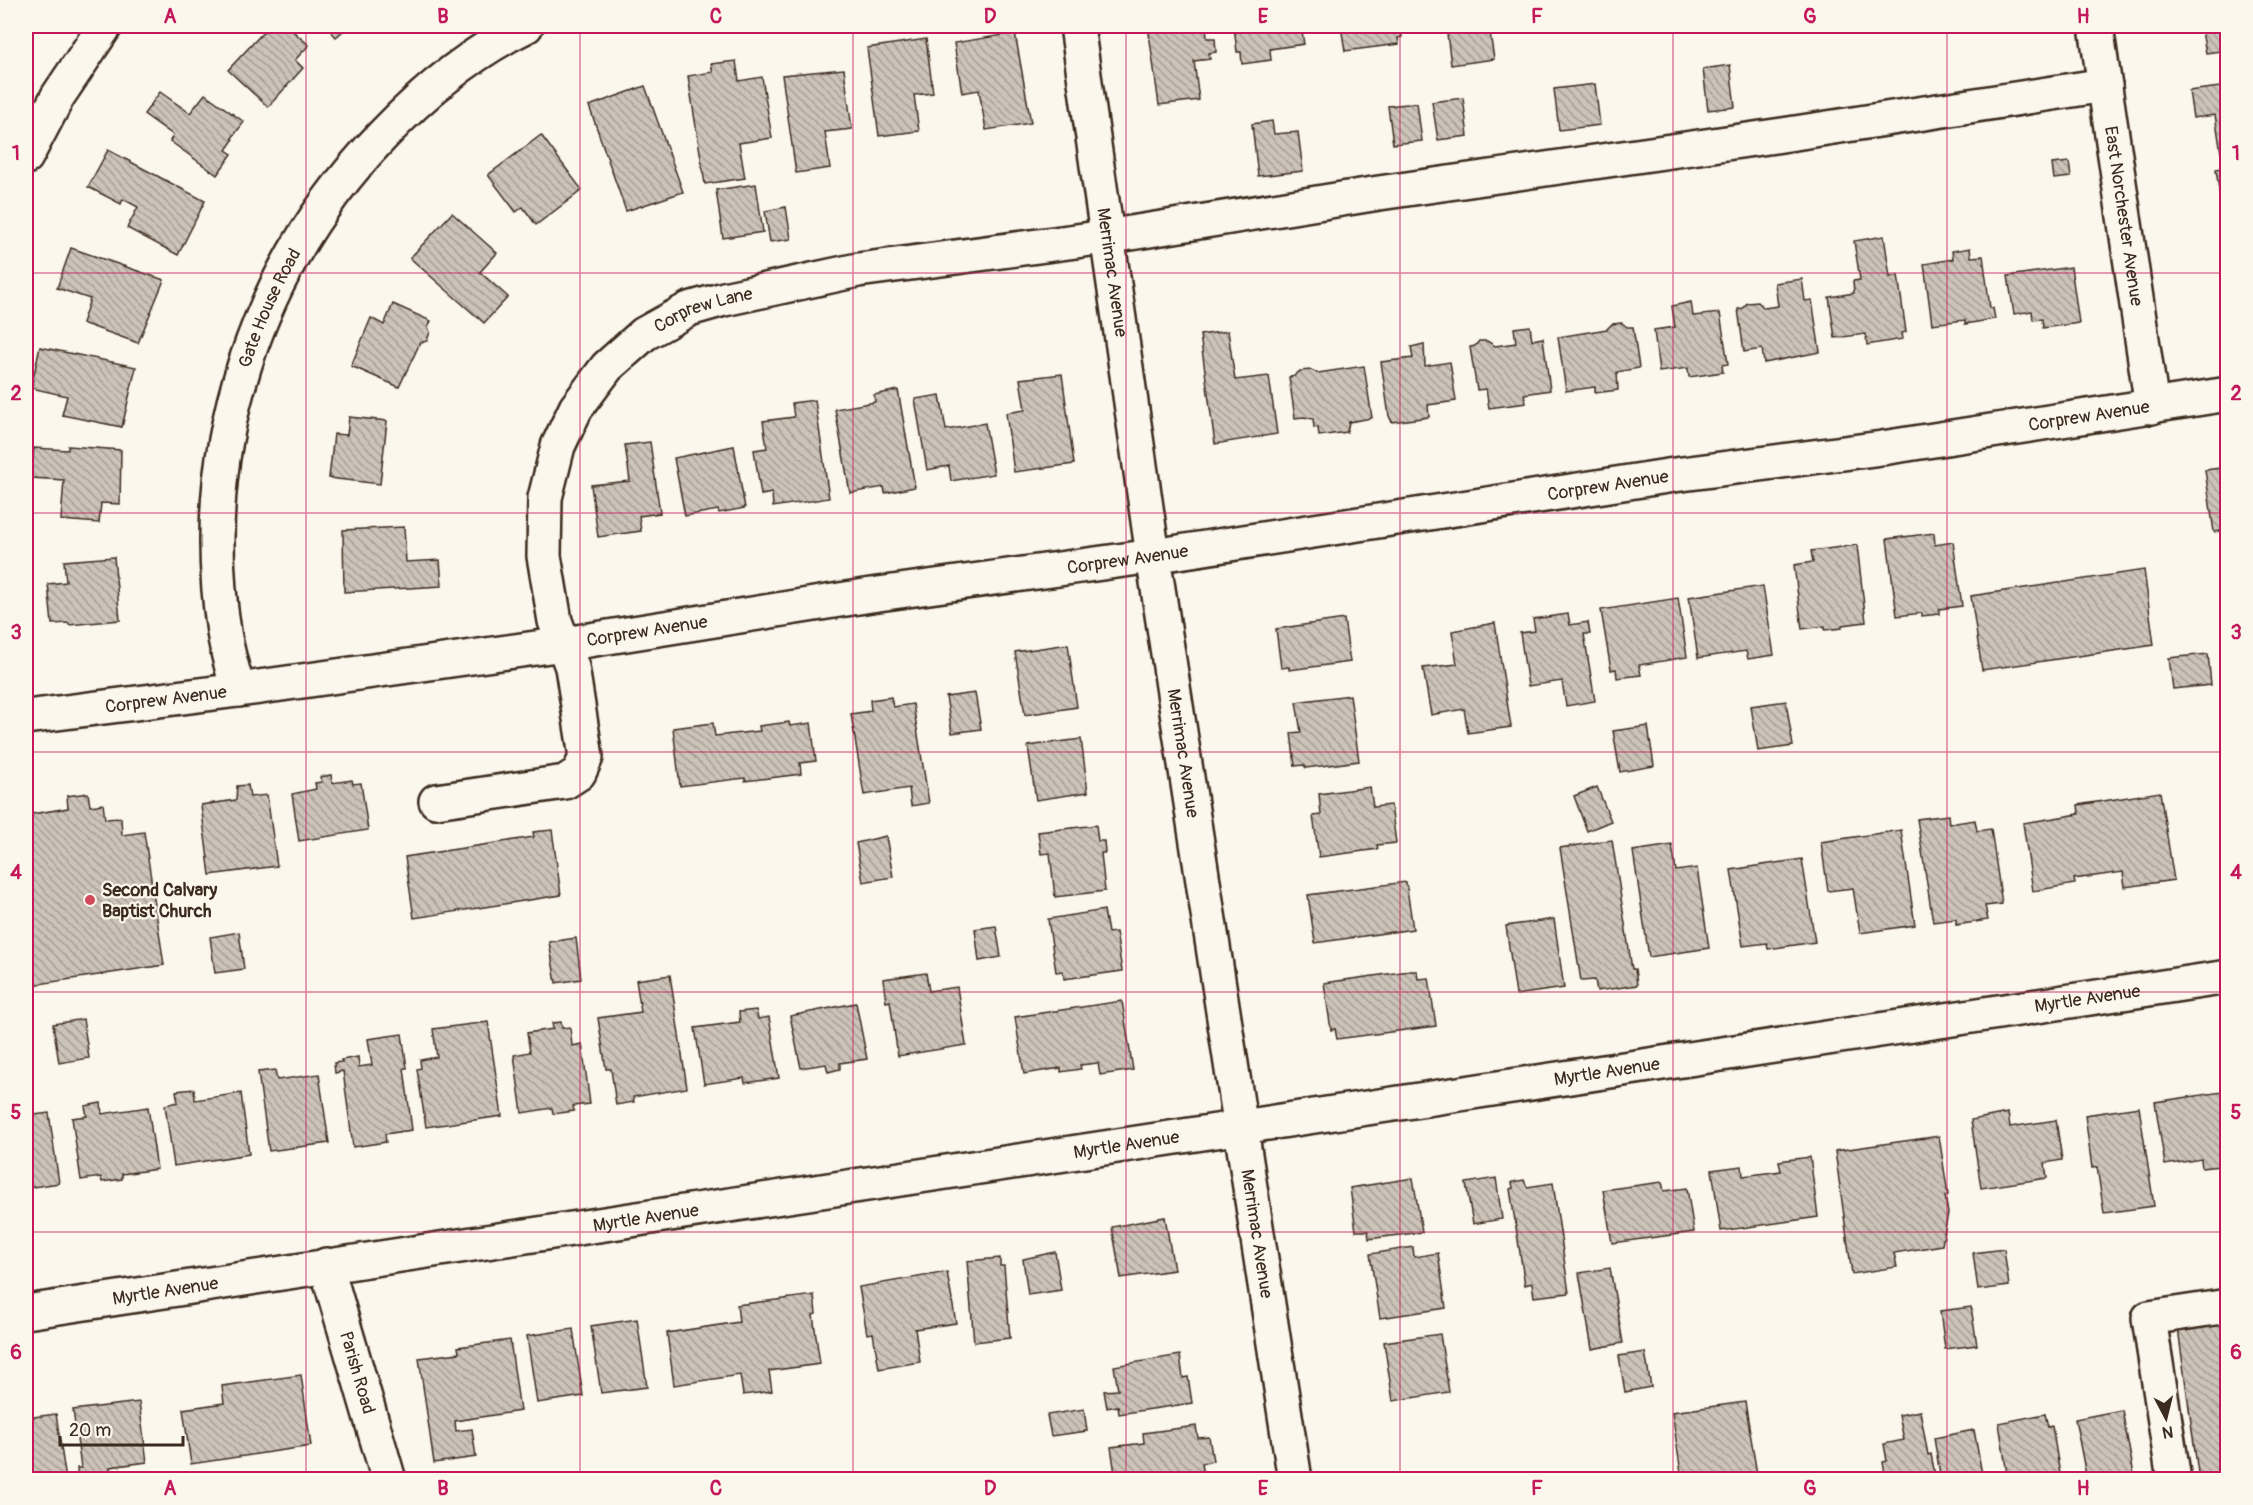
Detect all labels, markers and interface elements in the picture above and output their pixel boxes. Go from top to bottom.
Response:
text: A [164,4,177,29]
text: B [437,4,449,29]
text: C [710,4,722,29]
text: D [984,4,997,29]
text: E [1258,4,1269,29]
text: F [1531,4,1543,29]
text: G [1803,4,1817,29]
text: H [2077,4,2090,29]
street label: East Norchester Avenue [2099,125,2148,308]
text: 1 [12,141,20,166]
text: 1 [2232,141,2240,166]
street label: Merrimac Avenue [1091,206,1132,339]
street label: Gate House Road [234,245,306,371]
street label: Corprew Lane [650,282,755,338]
text: 2 [10,381,22,406]
text: 2 [2230,381,2242,406]
street label: Corprew Avenue [2027,395,2151,437]
street label: Corprew Avenue [1546,465,1670,506]
street label: Corprew Avenue [1066,540,1190,580]
street label: Corprew Avenue [585,610,709,652]
text: 3 [10,620,22,645]
text: 3 [2230,620,2242,645]
street label: Corprew Avenue [104,681,228,719]
street label: Merrimac Avenue [1162,687,1204,820]
text: 4 [10,860,22,885]
text: 4 [2230,860,2242,885]
place label: Second Calvary Baptist Church [102,879,218,923]
marker: Second Calvary Baptist Church [83,893,97,907]
street label: Myrtle Avenue [2033,979,2142,1018]
street label: Myrtle Avenue [1552,1053,1662,1091]
text: 5 [11,1100,22,1125]
text: 5 [2231,1100,2242,1125]
street label: Myrtle Avenue [1072,1126,1181,1164]
street label: Merrimac Avenue [1235,1168,1278,1300]
street label: Myrtle Avenue [591,1199,701,1238]
street label: Myrtle Avenue [111,1272,220,1311]
street label: Parish Road [334,1329,380,1417]
text: 6 [10,1340,22,1365]
text: 6 [2230,1340,2242,1365]
north arrow [2136,1388,2196,1448]
scale bar [60,1409,183,1447]
text: 20 m [69,1419,111,1442]
text: N [2161,1421,2174,1443]
text: A [164,1476,177,1501]
text: B [437,1476,449,1501]
text: C [710,1476,722,1501]
text: D [984,1476,997,1501]
text: E [1258,1476,1269,1501]
text: F [1531,1476,1543,1501]
text: G [1803,1476,1817,1501]
text: H [2077,1476,2090,1501]

